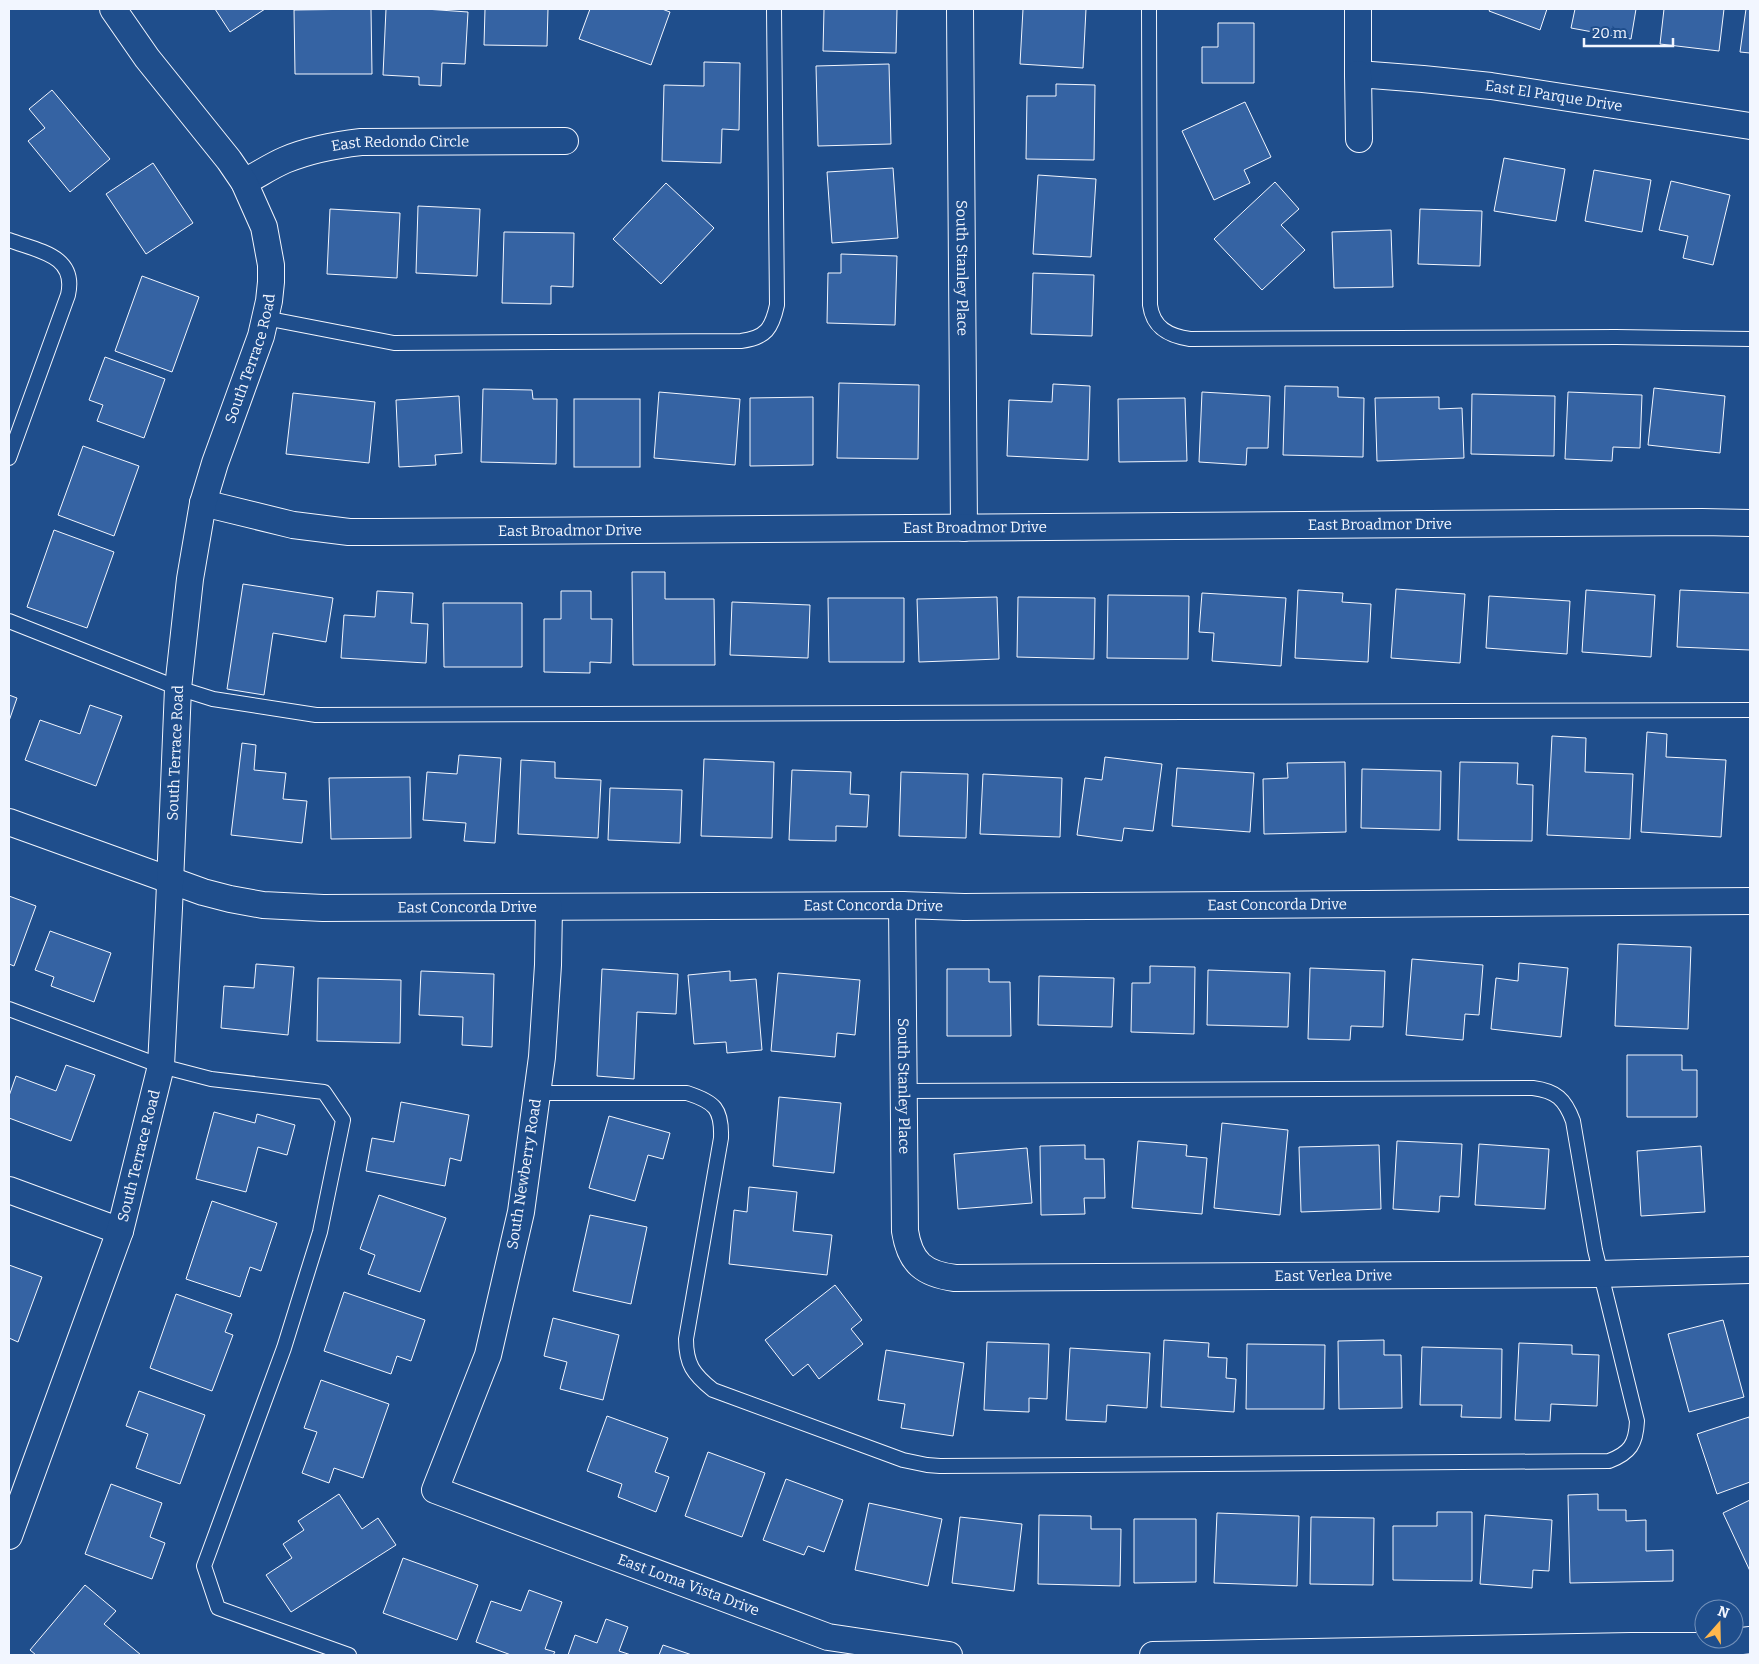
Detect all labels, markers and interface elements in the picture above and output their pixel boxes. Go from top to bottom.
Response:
scale bar [1584,15,1673,47]
text: 20 m [1592,24,1628,42]
street label: East El Parque Drive [1484,76,1624,115]
street label: East Redondo Circle [330,132,469,155]
street label: South Stanley Place [952,200,972,336]
street label: South Terrace Road [221,293,279,426]
street label: East Broadmor Drive [1308,515,1452,534]
street label: East Broadmor Drive [903,518,1047,537]
street label: East Broadmor Drive [498,521,642,540]
street label: South Terrace Road [164,685,187,821]
street label: East Concorda Drive [1207,895,1347,914]
street label: East Concorda Drive [803,896,943,915]
street label: East Concorda Drive [397,898,537,917]
street label: South Stanley Place [894,1018,913,1154]
street label: South Terrace Road [114,1088,164,1224]
street label: South Newberry Road [503,1097,545,1251]
street label: East Verlea Drive [1275,1266,1392,1285]
street label: East Loma Vista Drive [615,1550,762,1620]
north arrow [1694,1599,1744,1649]
text: N [1715,1602,1731,1622]

